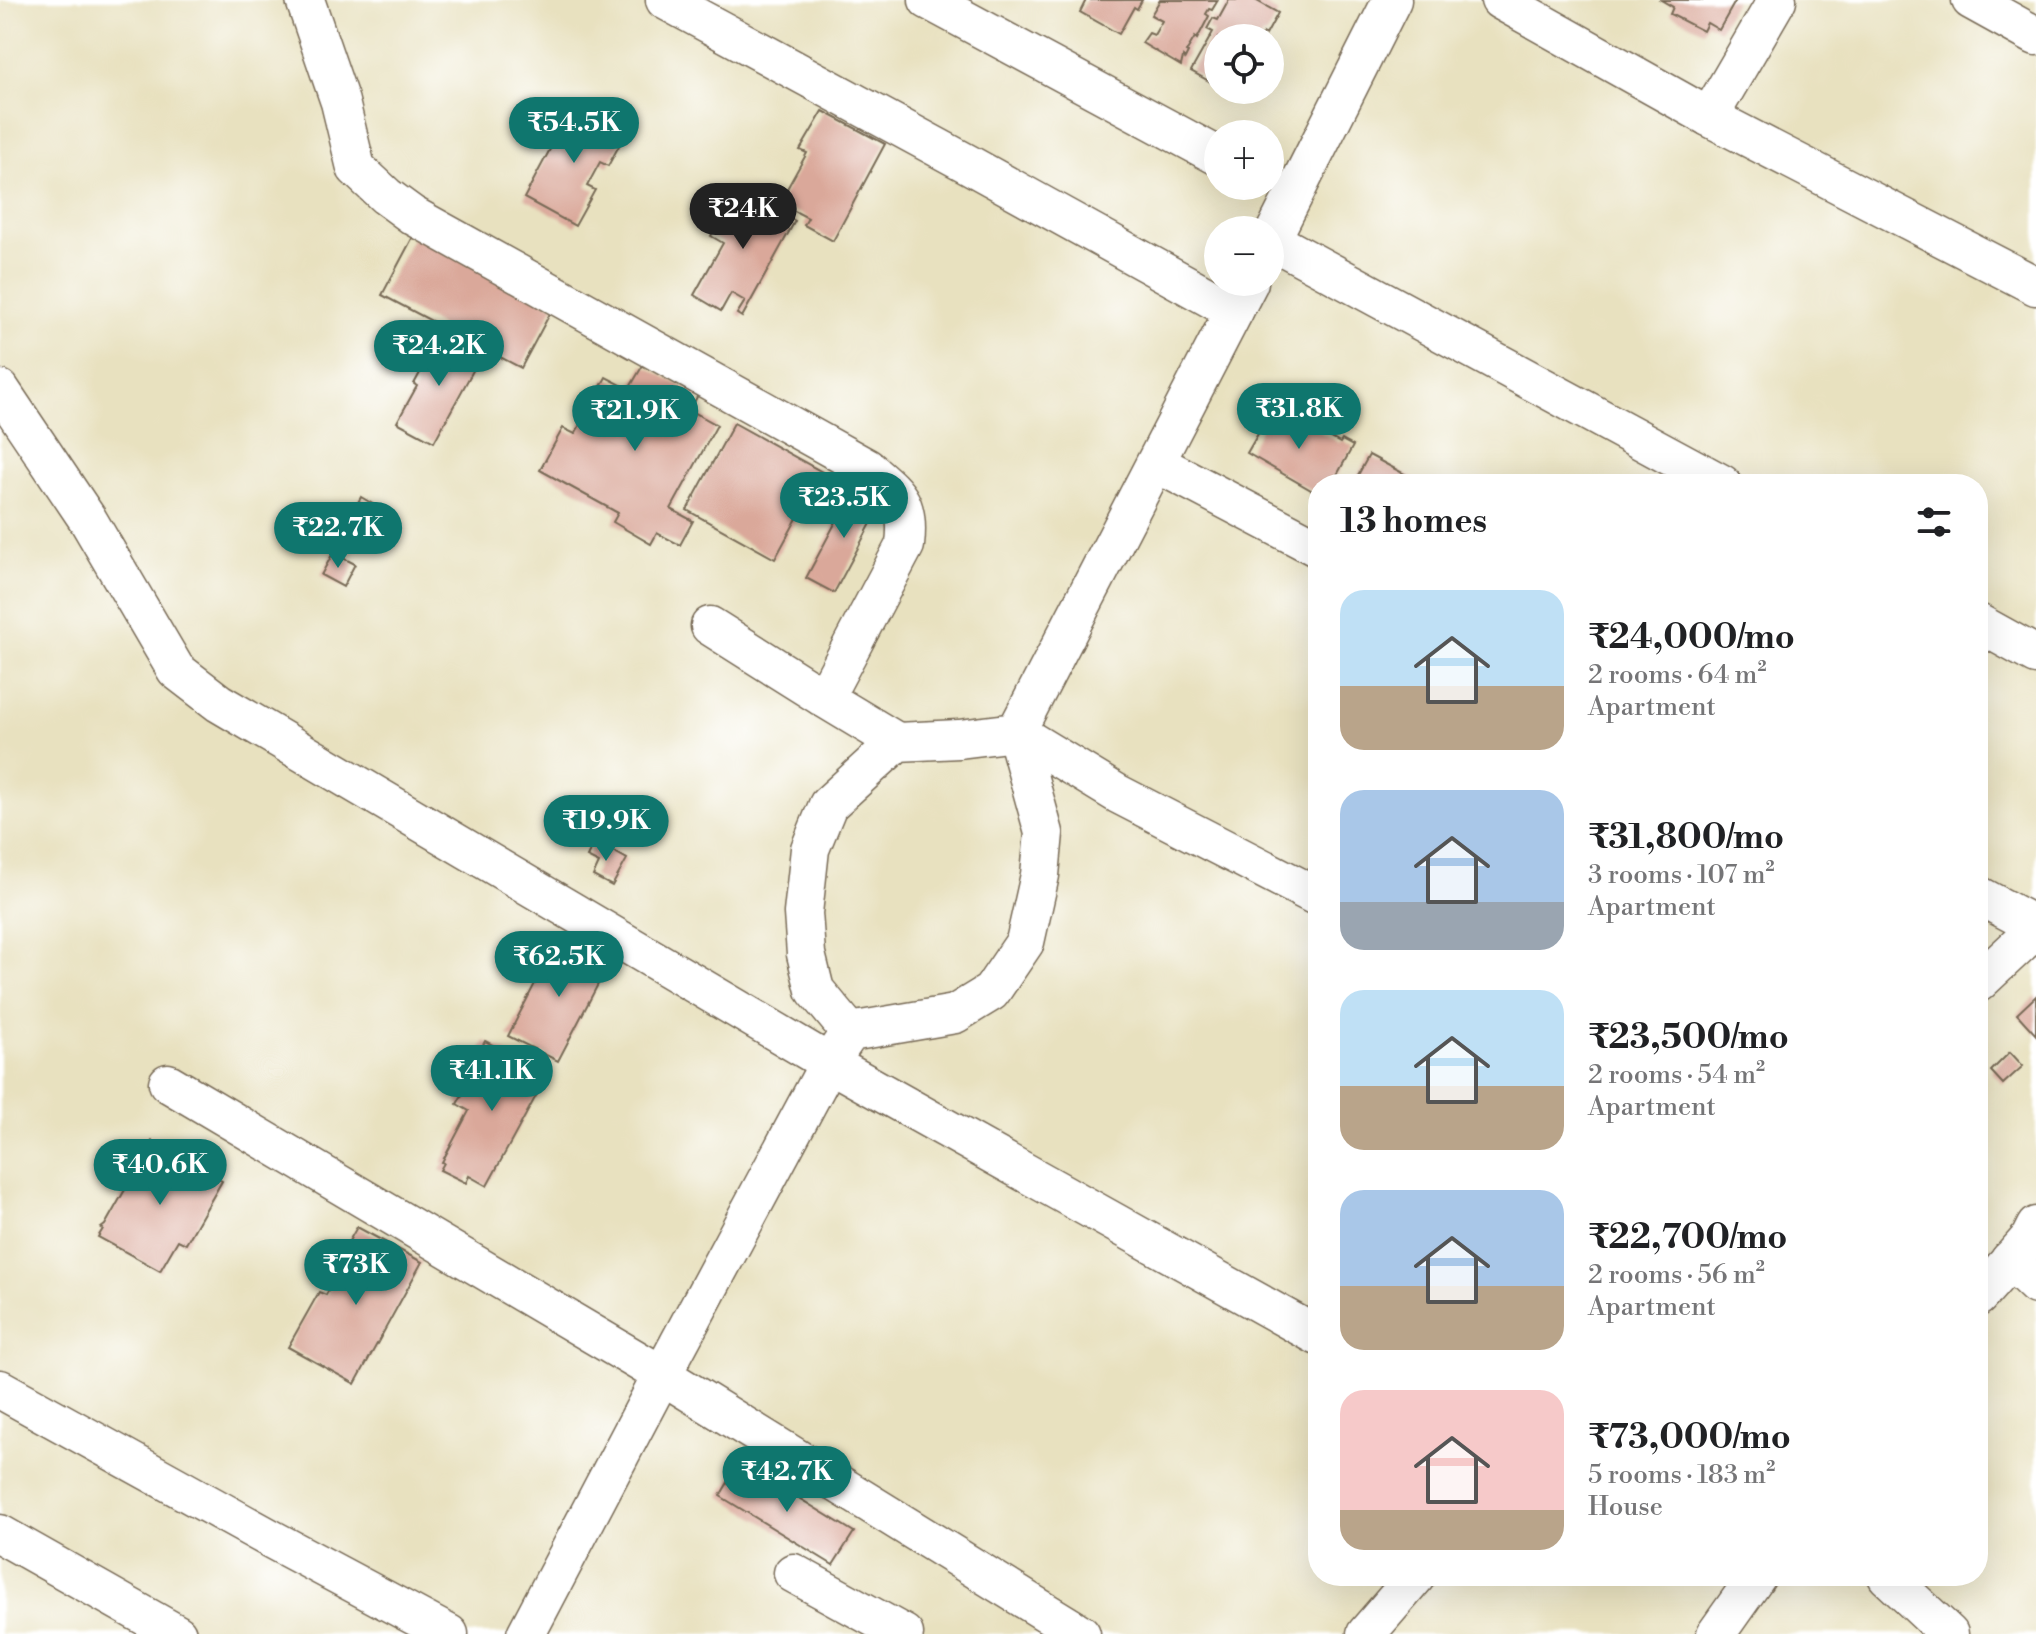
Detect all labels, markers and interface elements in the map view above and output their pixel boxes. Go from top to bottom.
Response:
map controls [1204,24,1284,296]
button: locate [1204,24,1284,104]
pin: ₹54.5K [509,97,639,165]
text: ₹54.5K [527,107,621,139]
button: + [1204,120,1284,200]
pin: ₹24K [696,183,790,251]
text: ₹24K [708,193,778,225]
button: − [1204,216,1284,296]
pin: ₹24.2K [374,320,504,388]
text: ₹24.2K [392,330,486,362]
pin: ₹31.8K [1234,383,1364,451]
pin: ₹21.9K [570,385,700,453]
text: ₹31.8K [1255,393,1343,425]
text: ₹21.9K [590,395,680,427]
pin: ₹23.5K [779,472,909,540]
text: ₹23.5K [798,482,890,514]
icon: filters [1912,500,1956,544]
text: 13 homes [1340,501,1487,543]
pin: ₹22.7K [273,502,403,570]
text: ₹22.7K [292,512,384,544]
text: ₹24,000/mo [1588,617,1795,659]
icon: home [1404,622,1500,718]
text: 2 rooms · 64 m² [1588,659,1767,691]
text: Apartment [1588,691,1716,723]
pin: ₹19.9K [541,795,671,863]
text: ₹19.9K [562,805,650,837]
text: ₹31,800/mo [1588,817,1784,859]
icon: home [1404,822,1500,918]
text: 3 rooms · 107 m² [1588,859,1775,891]
text: Apartment [1588,891,1716,923]
pin: ₹62.5K [494,931,624,999]
text: ₹62.5K [513,941,605,973]
text: ₹23,500/mo [1588,1017,1789,1059]
icon: home [1404,1022,1500,1118]
pin: ₹41.1K [427,1045,557,1113]
text: ₹41.1K [449,1055,535,1087]
text: 2 rooms · 54 m² [1588,1059,1765,1091]
text: Apartment [1588,1091,1716,1123]
pin: ₹40.6K [95,1139,225,1207]
text: ₹40.6K [112,1149,208,1181]
text: ₹22,700/mo [1588,1217,1787,1259]
icon: home [1404,1222,1500,1318]
pin: ₹73K [309,1239,403,1307]
text: ₹73K [322,1249,390,1281]
text: 2 rooms · 56 m² [1588,1259,1765,1291]
text: Apartment [1588,1291,1716,1323]
text: ₹73,000/mo [1588,1417,1791,1459]
icon: home [1404,1422,1500,1518]
pin: ₹42.7K [722,1446,852,1514]
text: ₹42.7K [741,1456,833,1488]
text: 5 rooms · 183 m² [1588,1459,1775,1491]
text: House [1588,1491,1663,1523]

